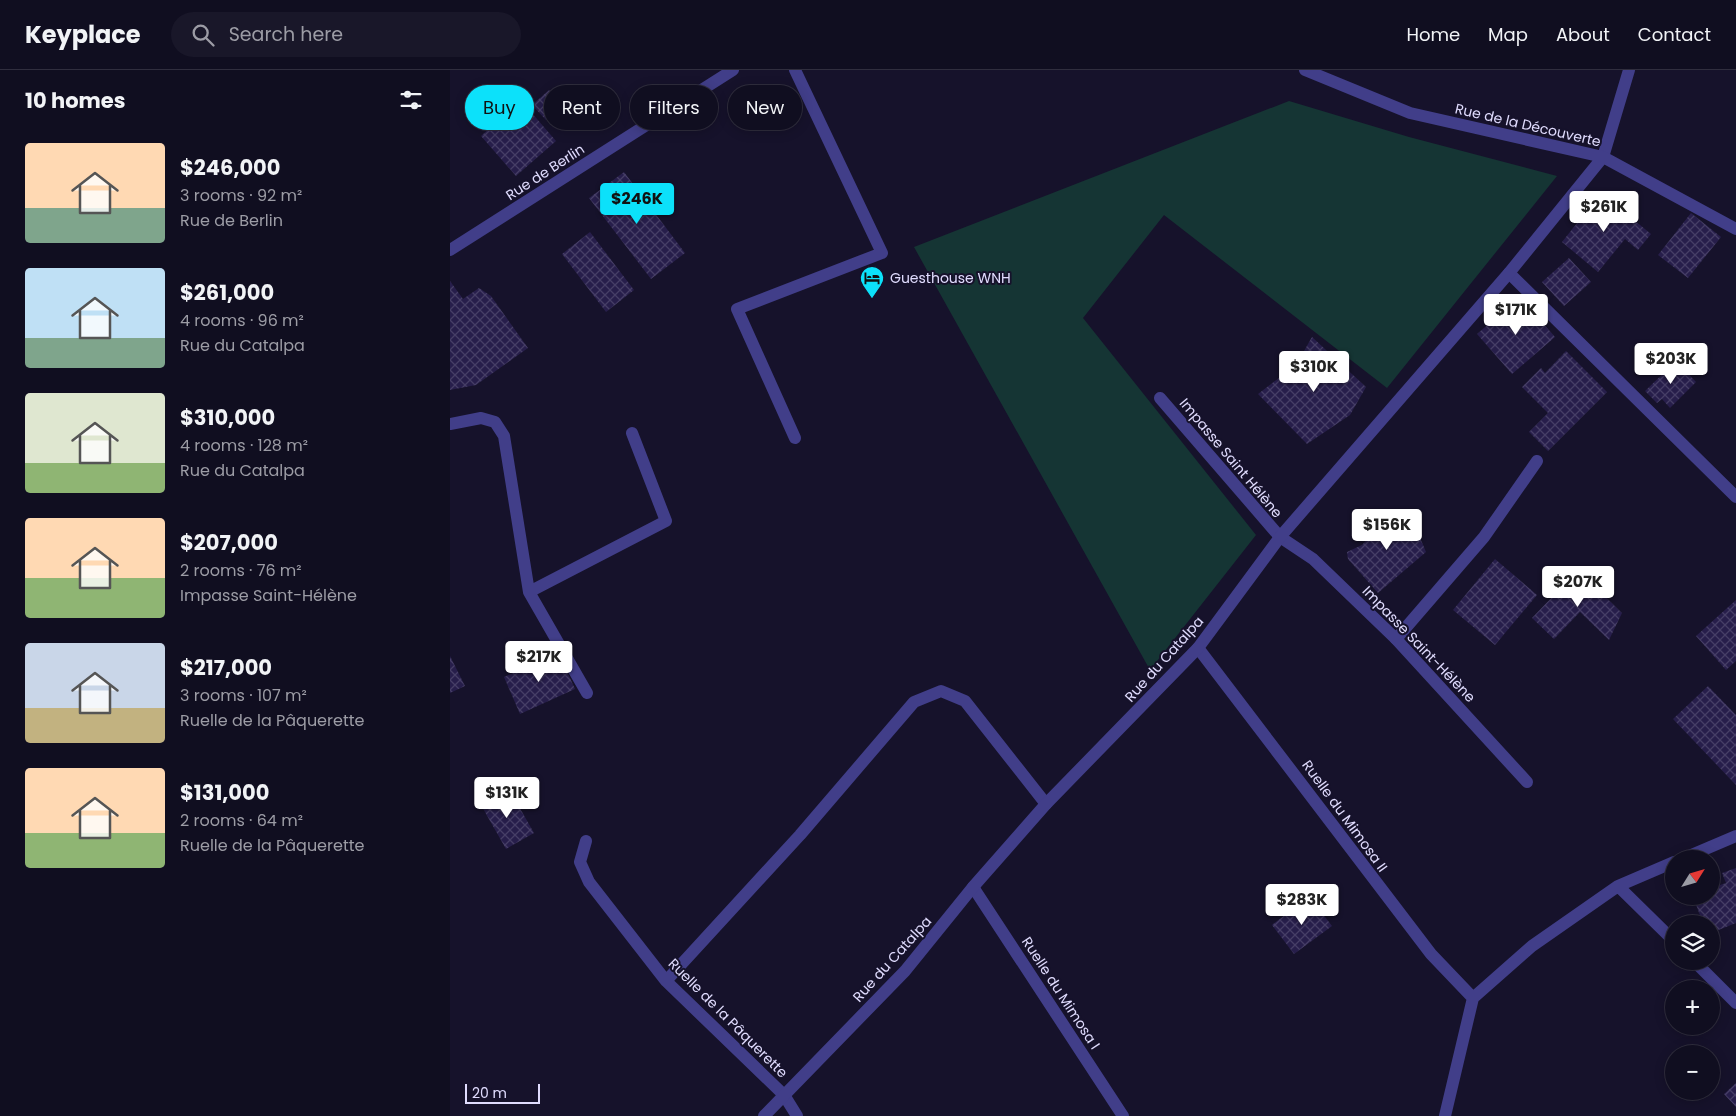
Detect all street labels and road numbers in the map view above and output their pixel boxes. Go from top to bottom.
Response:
street label: Rue de la Découverte [1453,99,1603,152]
street label: Rue de Berlin [502,139,588,205]
street label: Impasse Saint Hélène [1175,394,1287,522]
street label: Impasse Saint-Hélène [1358,581,1480,707]
street label: Rue du Catalpa [1120,612,1208,706]
street label: Ruelle du Mimosa II [1298,756,1392,876]
street label: Rue du Catalpa [848,912,936,1006]
street label: Ruelle du Mimosa I [1017,933,1105,1053]
street label: Ruelle de la Pâquerette [664,954,792,1082]

